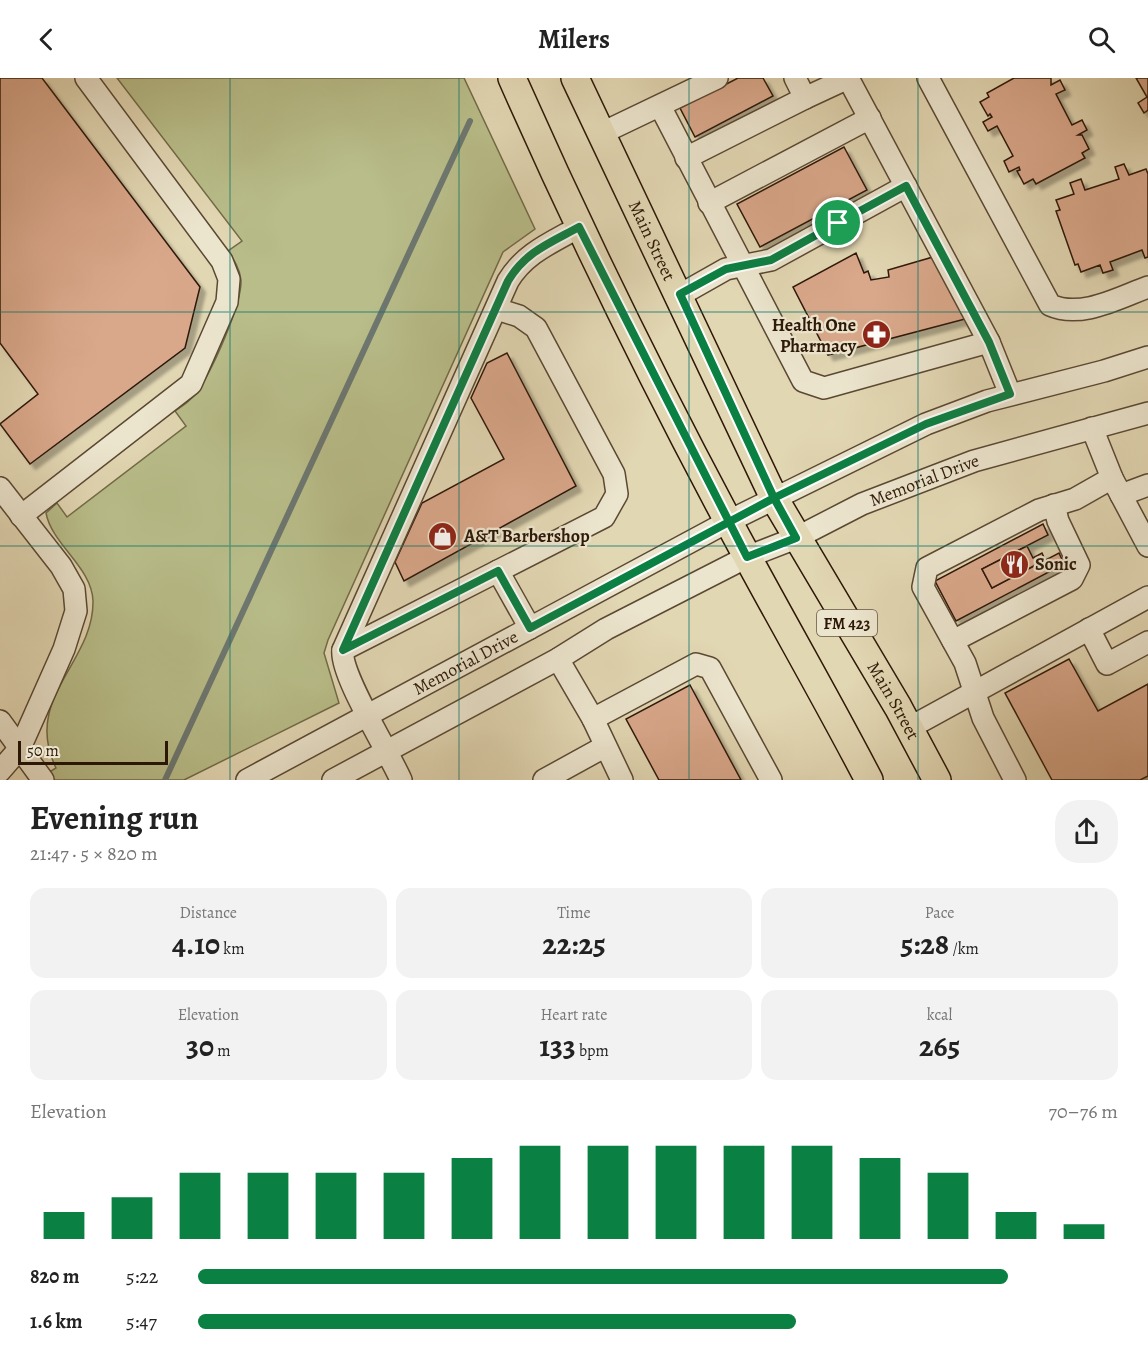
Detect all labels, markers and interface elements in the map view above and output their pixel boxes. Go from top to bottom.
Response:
text: Milers [538,21,610,57]
icon: back [30,23,63,56]
icon: search [1085,23,1118,56]
street label: Main Street [623,197,681,285]
pin [812,197,863,248]
icon: arrive [821,206,854,239]
place label: Health One Pharmacy [772,313,857,358]
pharmacy icon: Health One Pharmacy [861,319,893,351]
street label: Memorial Drive [866,448,982,512]
shop icon: A&T Barbershop [427,520,459,552]
place label: A&T Barbershop [463,524,590,548]
restaurant icon: Sonic [998,548,1030,580]
place label: Sonic [1035,552,1077,576]
road number: FM 423 [817,610,877,636]
street label: Memorial Drive [409,625,522,701]
street label: Main Street [862,657,925,744]
scale bar [18,738,168,766]
text: 50 m [27,740,59,762]
text: Evening run [30,795,199,840]
button: share [1055,800,1118,863]
text: 21:47 · 5 × 820 m [30,840,158,867]
text: Distance [180,902,237,924]
text: Time [557,902,591,924]
text: Pace [925,902,954,924]
text: 4.10 [172,924,220,964]
text: 22:25 [542,924,606,964]
text: 5:28 [900,924,949,964]
text: km [220,938,245,960]
text: /km [949,938,979,960]
text: Elevation [178,1004,239,1026]
text: Heart rate [541,1004,607,1026]
text: kcal [927,1004,952,1026]
text: 30 [186,1026,214,1066]
text: 133 [539,1026,576,1066]
text: 265 [919,1026,960,1066]
text: m [214,1040,231,1062]
text: bpm [576,1040,609,1062]
text: Elevation [30,1098,107,1125]
text: 70–76 m [1049,1098,1118,1125]
text: 820 m [30,1263,80,1290]
text: 5:22 [126,1263,158,1290]
text: 1.6 km [30,1308,83,1335]
text: 5:47 [126,1308,157,1335]

